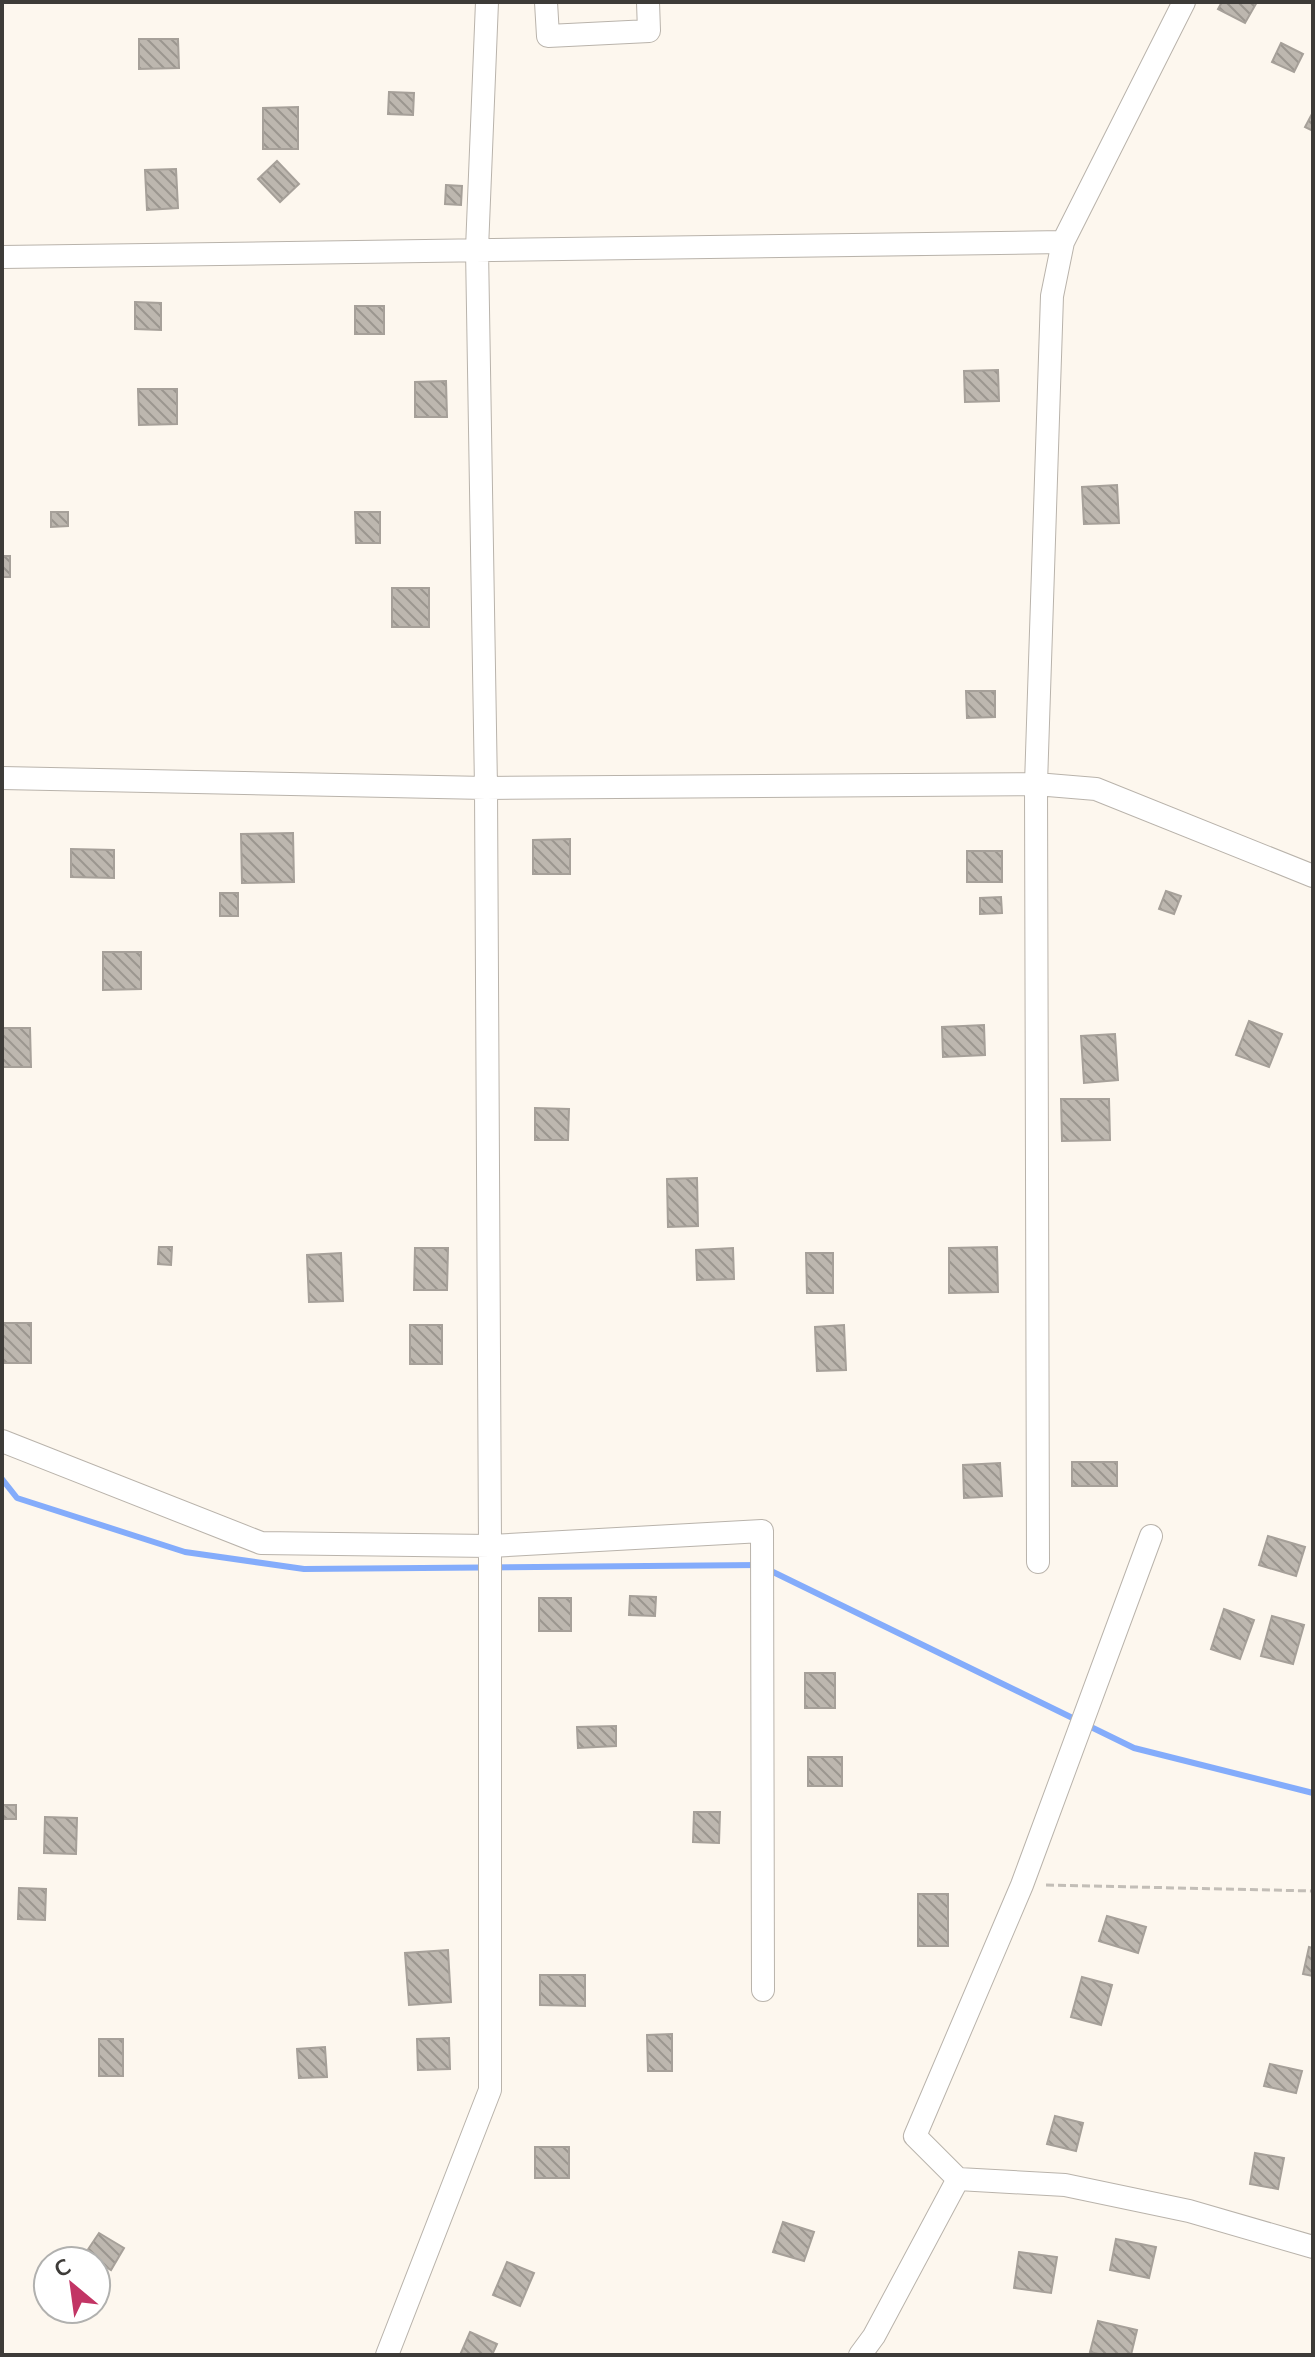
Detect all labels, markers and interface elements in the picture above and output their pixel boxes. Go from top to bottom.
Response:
north arrow [32,2245,112,2325]
text: С [49,2252,76,2283]

